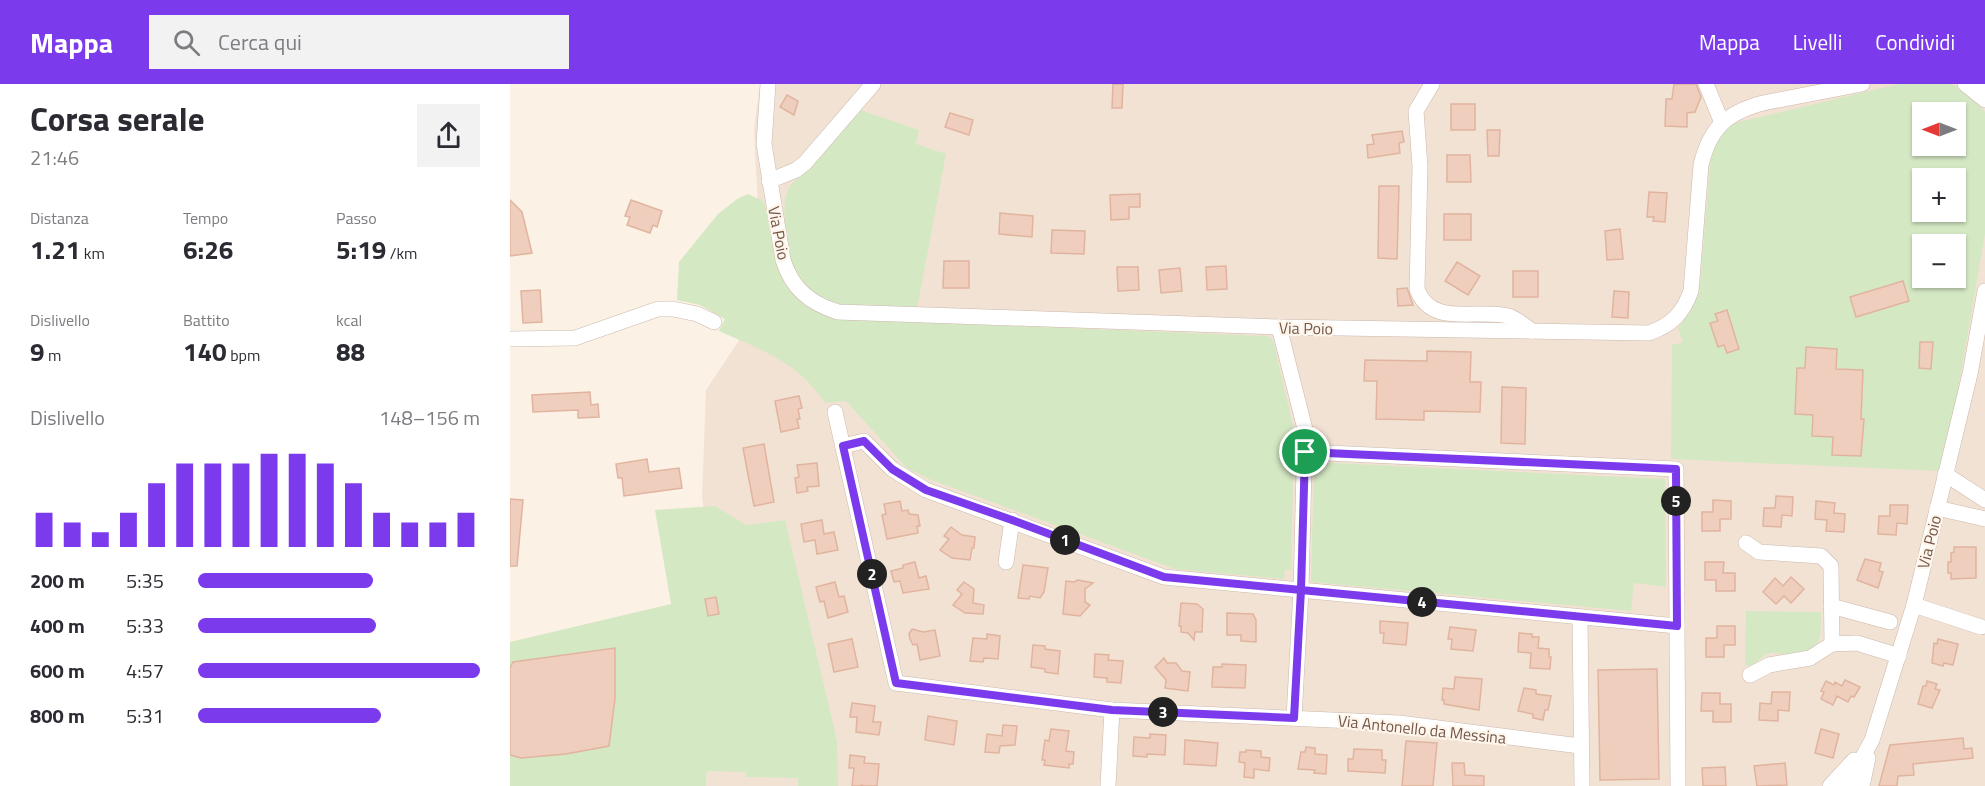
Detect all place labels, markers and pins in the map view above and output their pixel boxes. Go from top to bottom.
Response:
pin [1279,426,1330,477]
pin: 5 [1661,486,1691,516]
pin: 1 [1050,525,1080,555]
pin: 2 [857,559,887,589]
pin: 4 [1407,587,1437,617]
pin: 3 [1148,697,1178,727]

